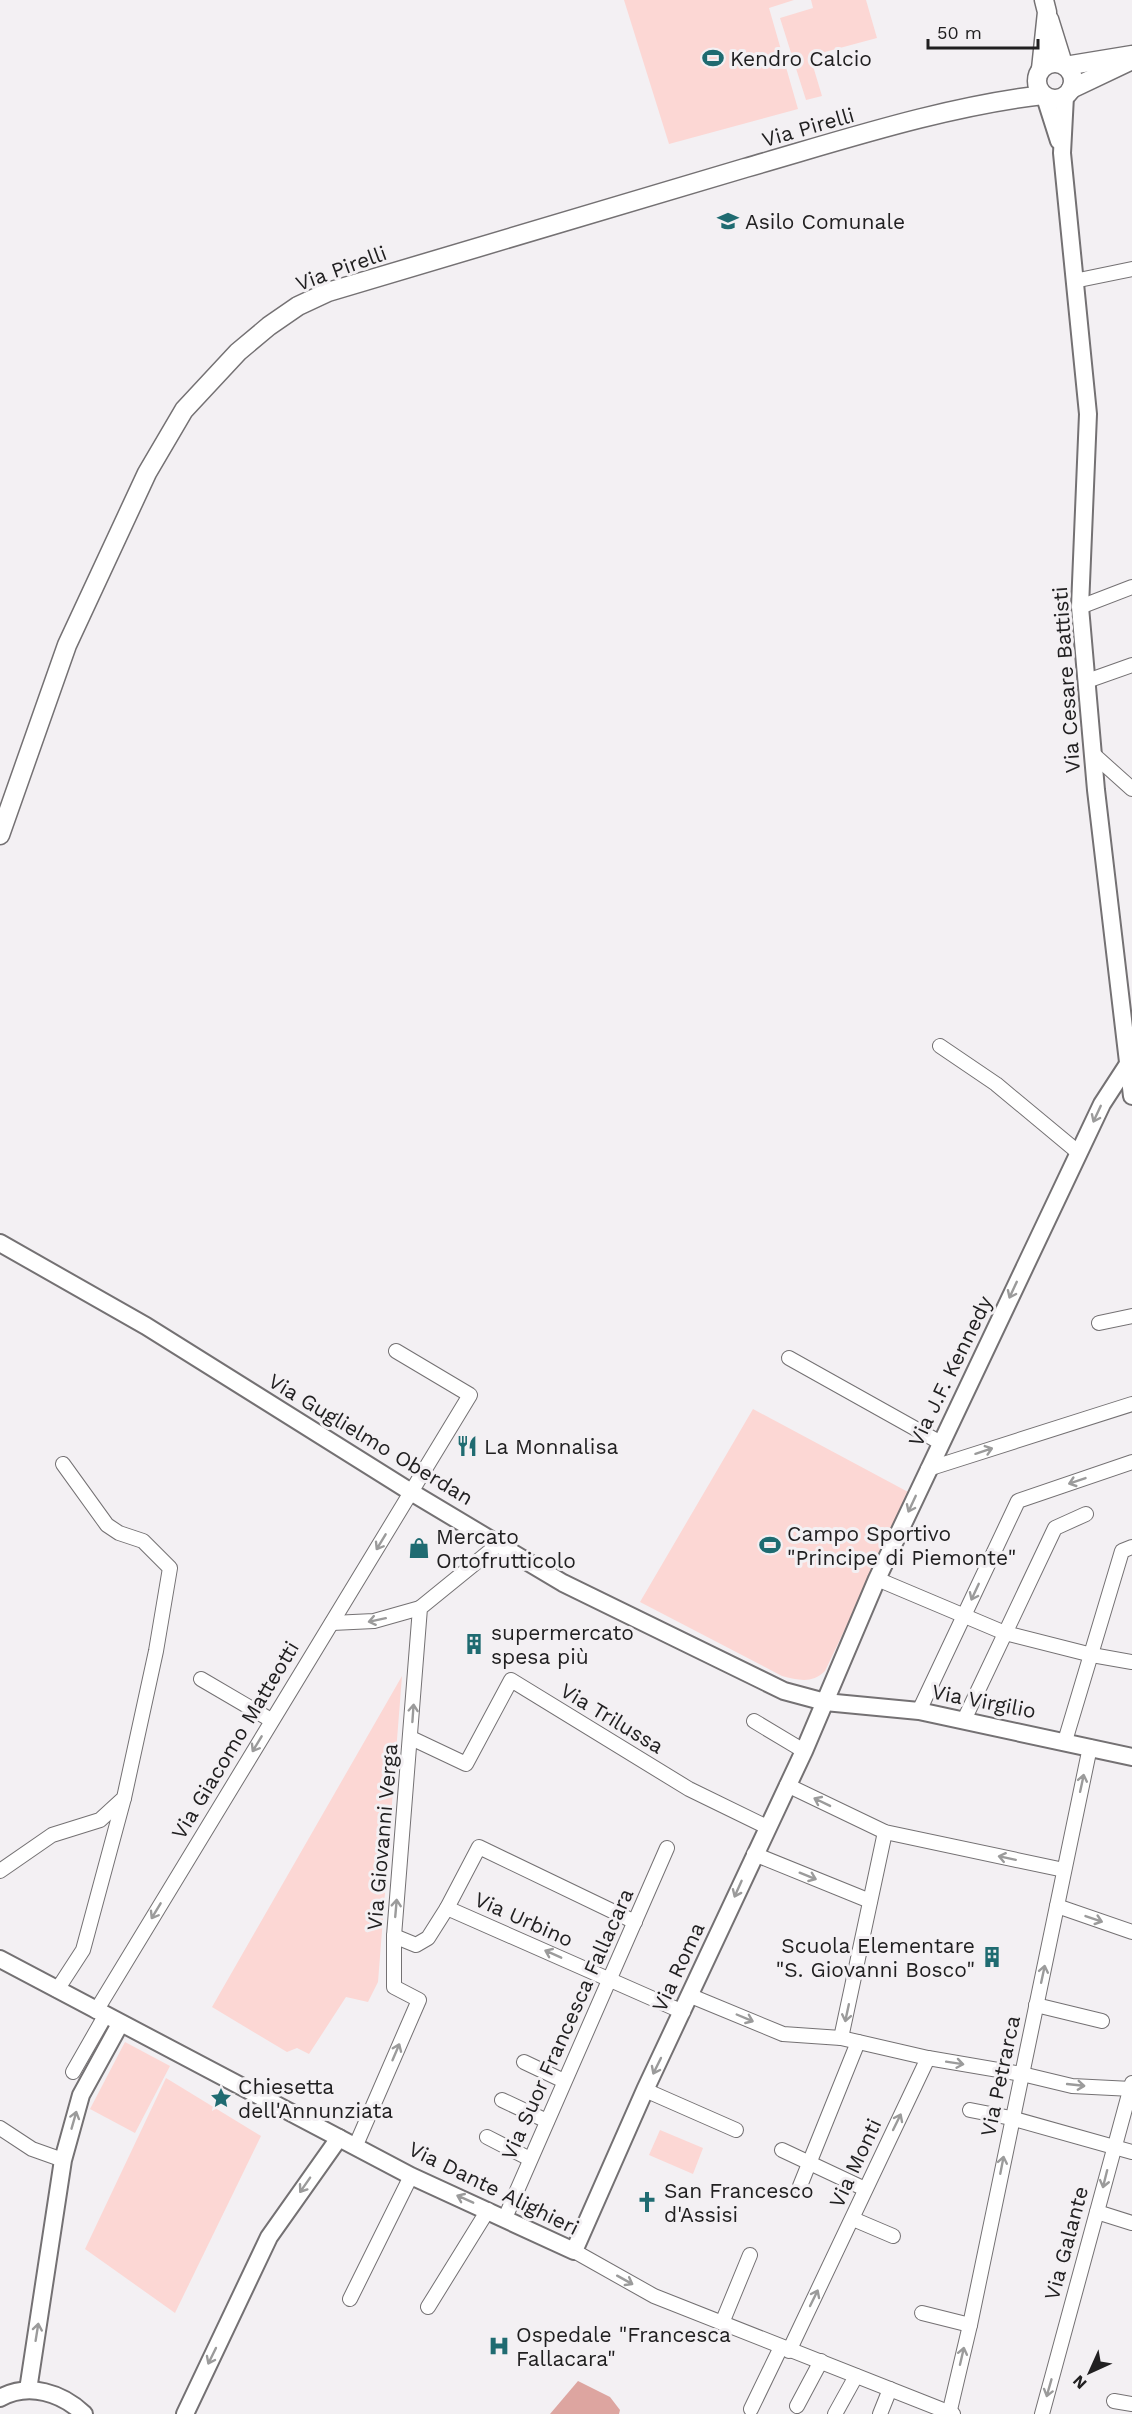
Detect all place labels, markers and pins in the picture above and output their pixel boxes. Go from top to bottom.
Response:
sports icon: Kendro Calcio [701,46,725,70]
place label: Kendro Calcio [730,46,872,71]
school or university icon: Asilo Comunale [716,209,740,233]
place label: Asilo Comunale [745,209,905,234]
restaurant icon: La Monnalisa [455,1434,479,1458]
place label: La Monnalisa [484,1434,618,1459]
place label: Campo Sportivo "Principe di Piemonte" [787,1521,1016,1570]
place label: Mercato Ortofrutticolo [436,1524,576,1573]
sports icon: Campo Sportivo "Principe di Piemonte" [758,1533,782,1557]
shop icon: Mercato Ortofrutticolo [407,1536,431,1560]
place label: supermercato spesa più [491,1620,634,1669]
building icon: supermercato spesa più [462,1632,486,1656]
place label: Scuola Elementare "S. Giovanni Bosco" [776,1933,975,1982]
building icon: Scuola Elementare "S. Giovanni Bosco" [980,1945,1004,1969]
place label: Chiesetta dell'Annunziata [238,2074,393,2123]
place icon: Chiesetta dell'Annunziata [209,2086,233,2110]
place label: San Francesco d'Assisi [664,2178,814,2227]
church icon: San Francesco d'Assisi [635,2190,659,2214]
place label: Ospedale "Francesca Fallacara" [516,2322,731,2371]
hospital icon: Ospedale "Francesca Fallacara" [487,2334,511,2358]

